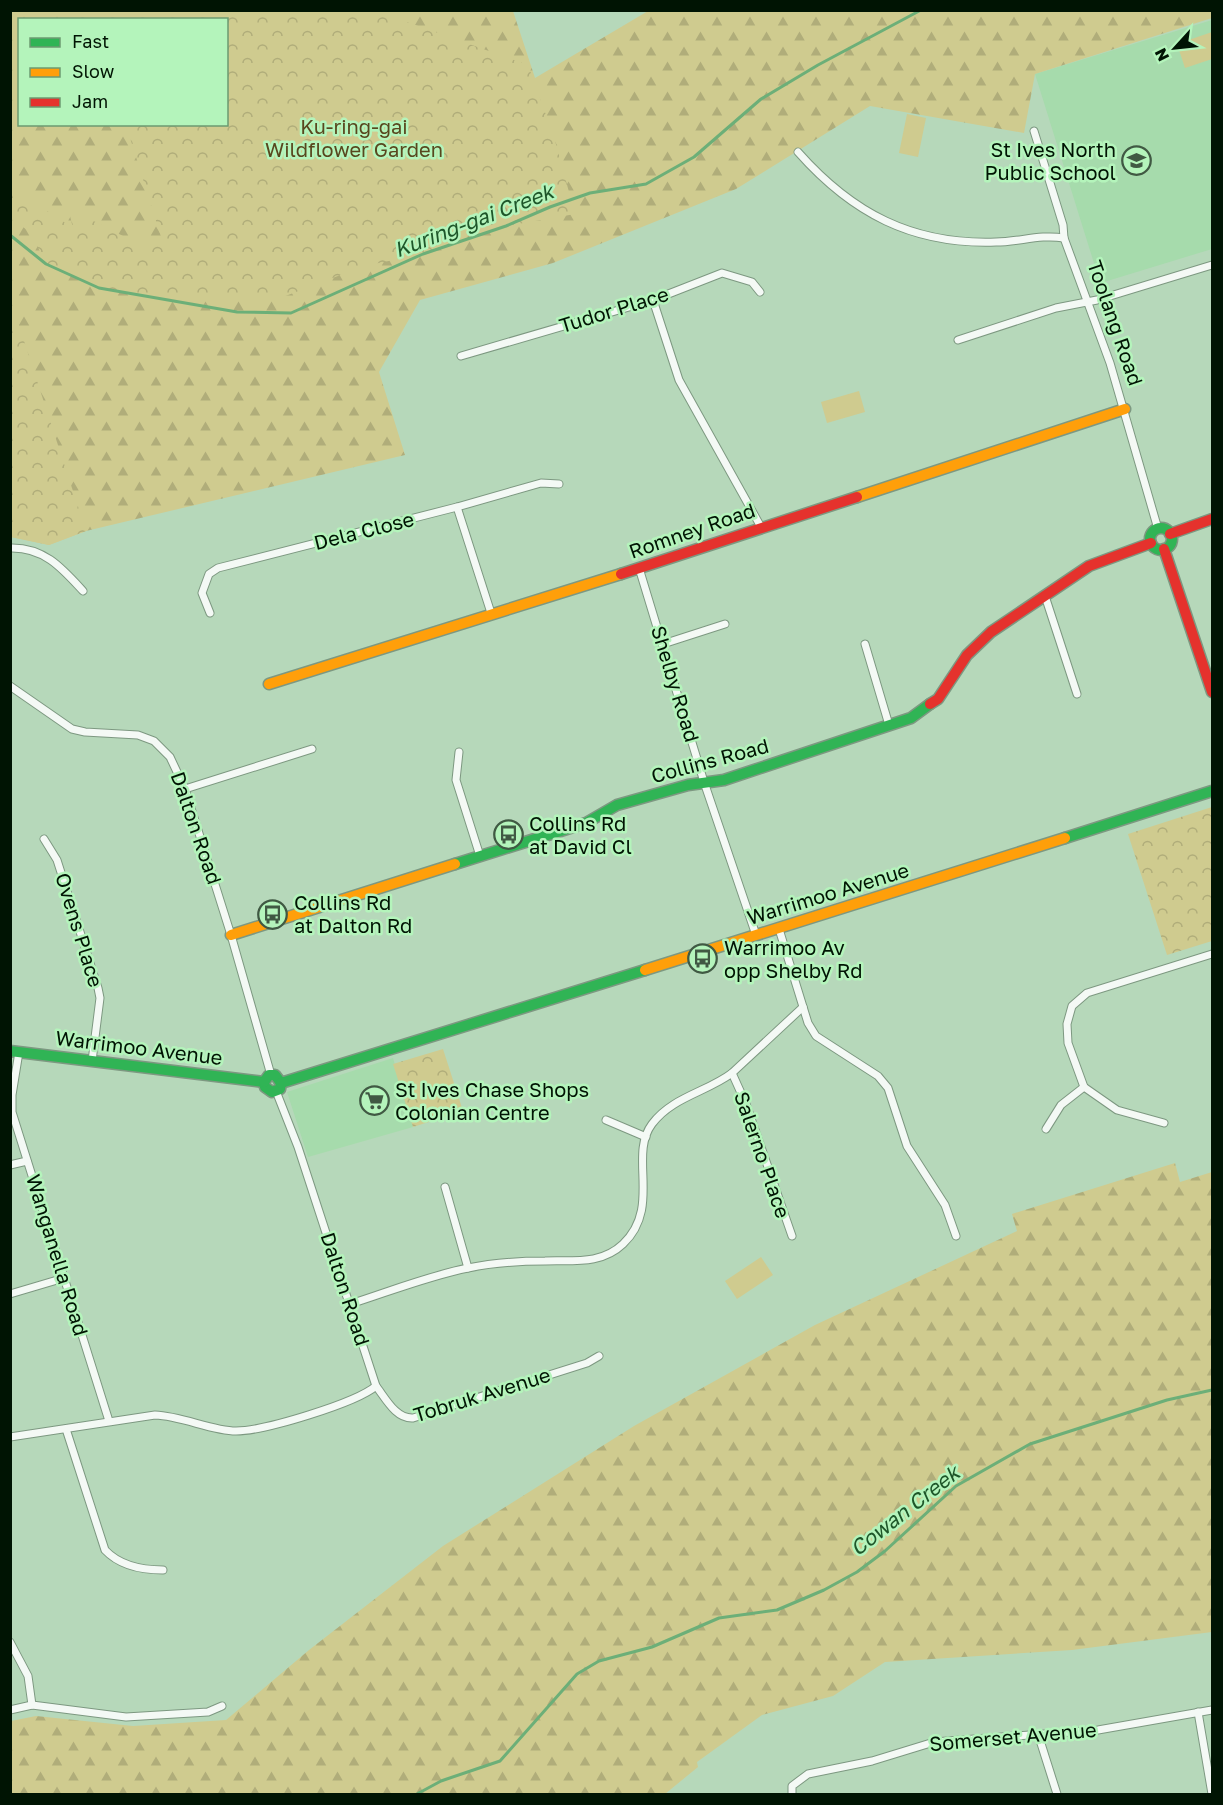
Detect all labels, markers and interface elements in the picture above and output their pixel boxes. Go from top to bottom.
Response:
legend [18,18,228,126]
north arrow [1145,18,1205,78]
text: Fast [72,30,109,52]
text: N [1150,45,1173,65]
text: Slow [72,60,115,82]
text: Jam [72,90,108,112]
park label: Ku-ring-gai Wildflower Garden [265,114,443,161]
place label: St Ives North Public School [984,137,1116,184]
school or university icon: St Ives North Public School [1121,145,1153,177]
water label: Kuring-gai Creek [390,177,559,262]
street label: Toolang Road [1083,257,1149,388]
street label: Tudor Place [556,281,671,337]
street label: Romney Road [625,497,758,563]
street label: Dela Close [311,506,416,554]
street label: Shelby Road [647,623,705,745]
street label: Collins Road [648,733,771,787]
street label: Dalton Road [166,768,227,887]
place label: Collins Rd at David Cl [529,811,632,858]
bus stop icon: Collins Rd at David Cl [492,819,524,851]
street label: Warrimoo Avenue [744,857,912,929]
street label: Ovens Place [51,870,109,990]
place label: Collins Rd at Dalton Rd [294,890,412,937]
bus stop icon: Collins Rd at Dalton Rd [257,898,289,930]
place label: Warrimoo Av opp Shelby Rd [724,935,863,982]
bus stop icon: Warrimoo Av opp Shelby Rd [687,943,719,975]
street label: Warrimoo Avenue [54,1025,224,1069]
place label: St Ives Chase Shops Colonian Centre [395,1077,589,1124]
supermarket icon: St Ives Chase Shops Colonian Centre [358,1085,390,1117]
street label: Salerno Place [730,1088,796,1221]
street label: Wanganella Road [22,1171,94,1338]
street label: Dalton Road [316,1229,376,1348]
street label: Tobruk Avenue [410,1362,553,1426]
water label: Cowan Creek [844,1458,966,1561]
street label: Somerset Avenue [928,1717,1097,1755]

